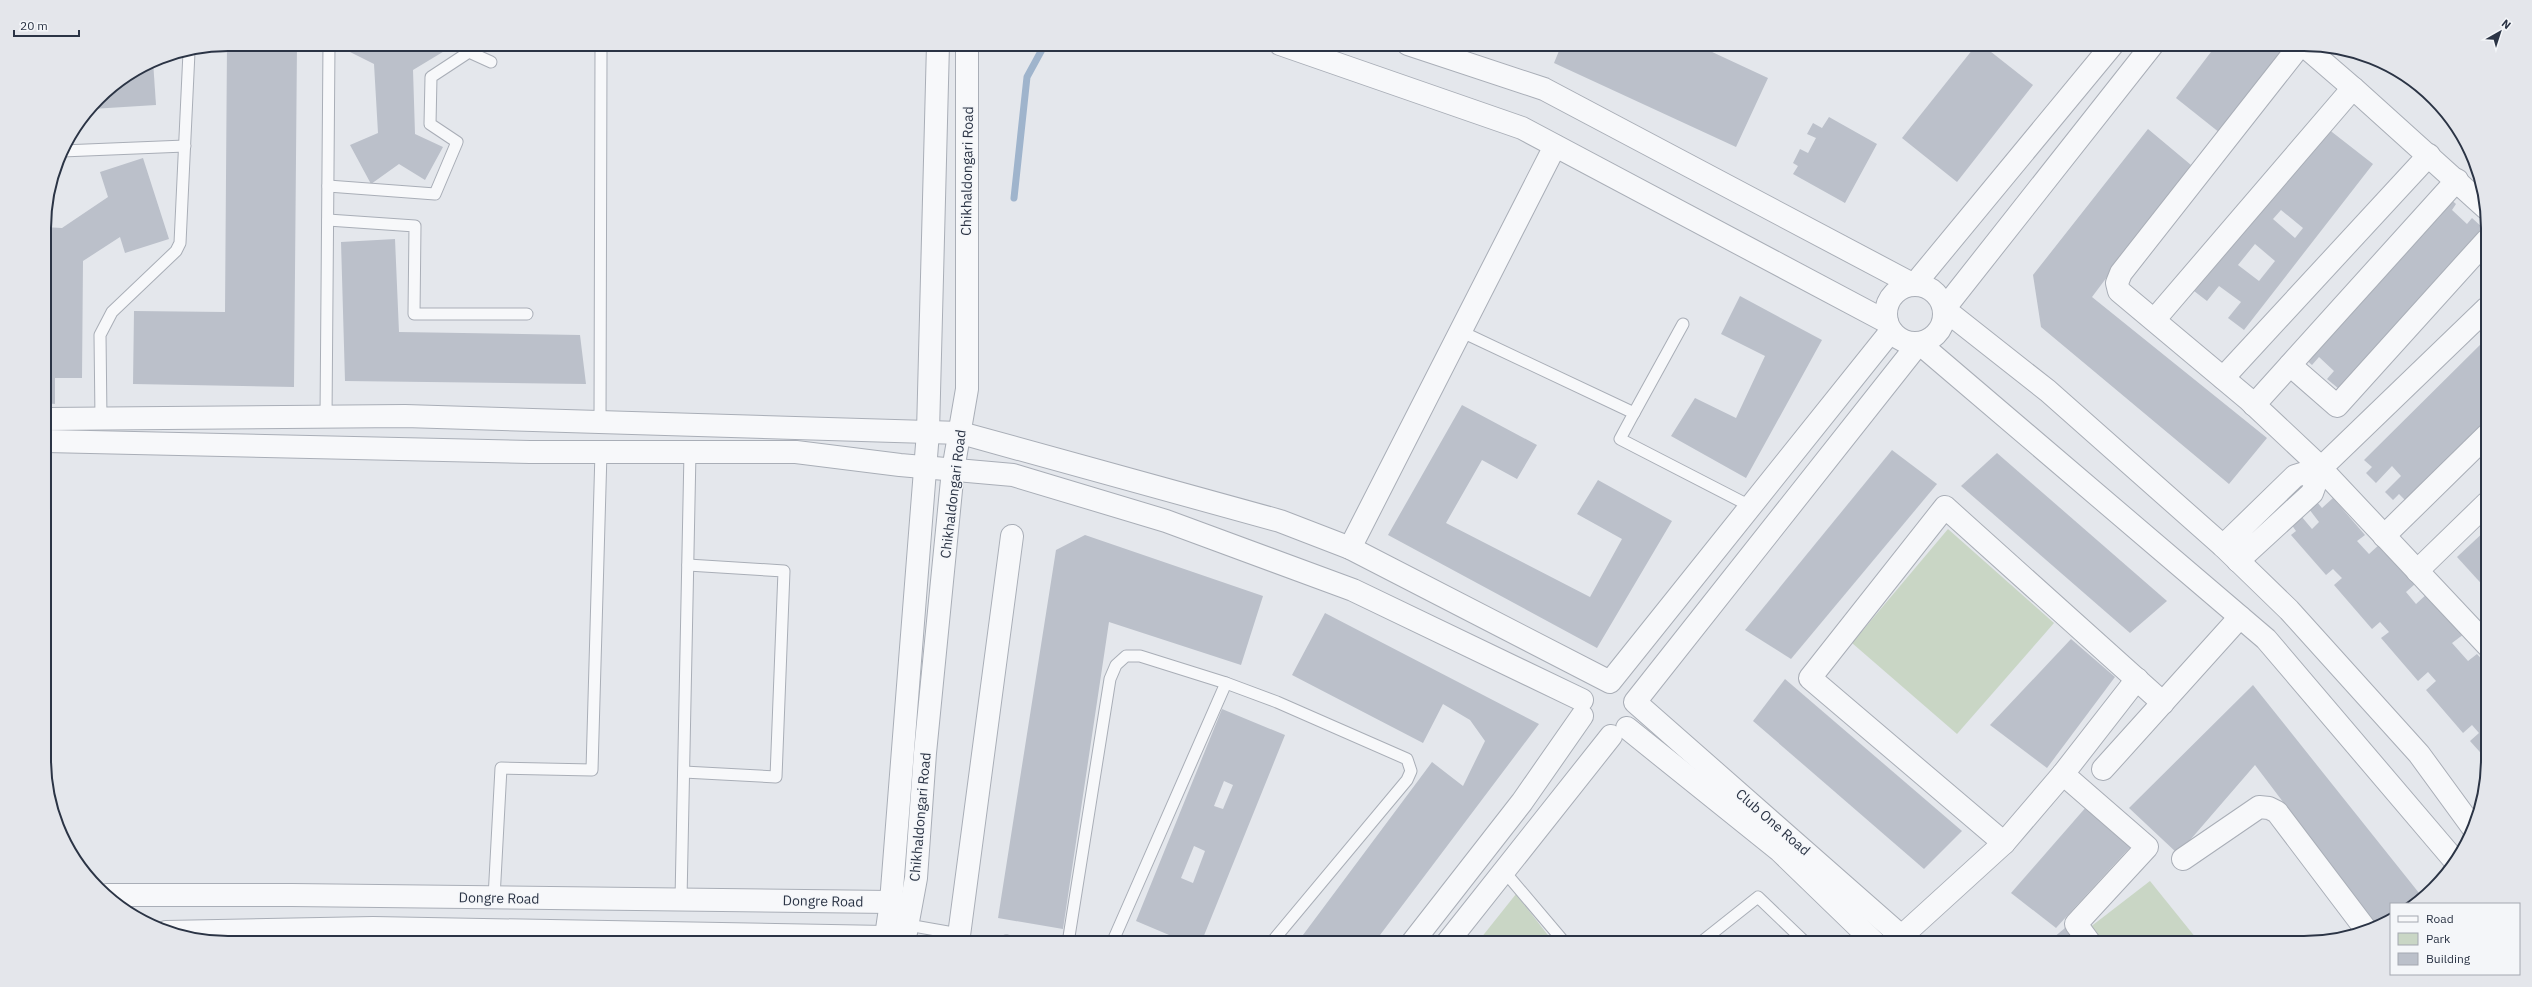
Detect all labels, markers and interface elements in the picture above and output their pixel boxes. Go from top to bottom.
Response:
scale bar [14,12,79,38]
north arrow [2480,12,2520,52]
text: N [2499,16,2514,32]
text: 20 m [20,18,48,33]
street label: Chikhaldongari Road [957,106,977,236]
street label: Chikhaldongari Road [936,429,970,559]
street label: Chikhaldongari Road [905,752,935,882]
street label: Club One Road [1732,785,1814,859]
street label: Dongre Road [458,888,540,908]
street label: Dongre Road [782,891,864,911]
legend [2390,903,2520,975]
text: Road [2426,911,2454,926]
text: Park [2426,931,2451,946]
text: Building [2426,951,2471,966]

